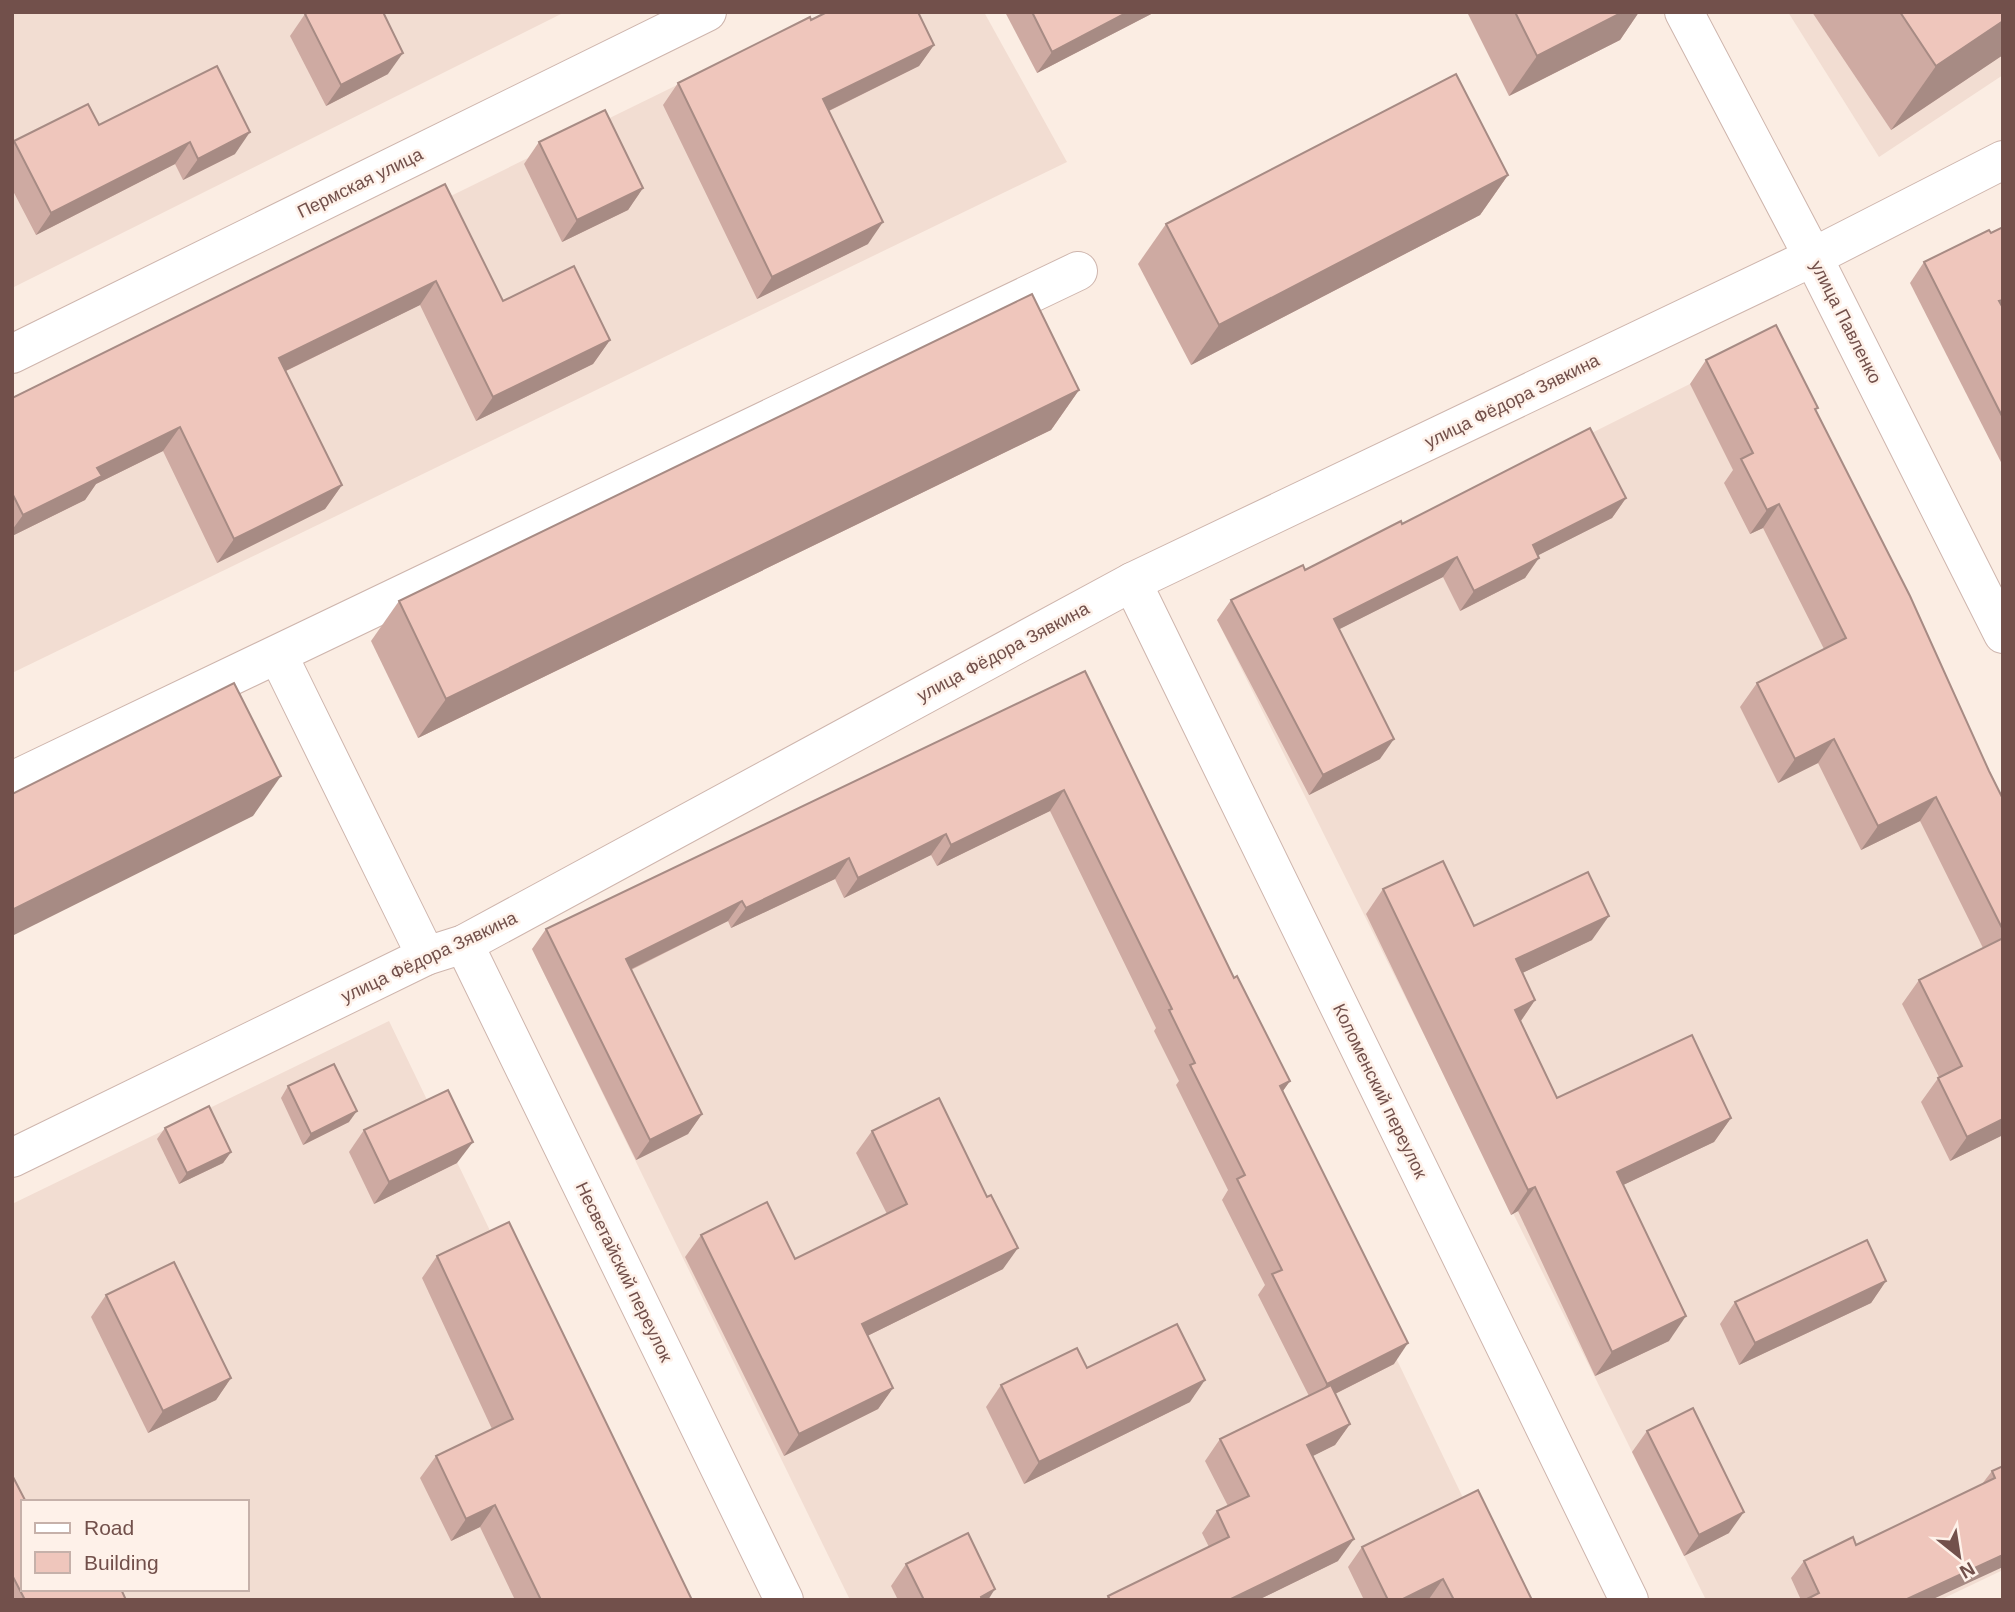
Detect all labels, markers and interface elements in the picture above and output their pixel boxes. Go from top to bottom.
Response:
street label: Пермская улица [294,144,427,222]
street label: улица Павленко [1806,257,1886,387]
street label: улица Фёдора Зявкина [1421,350,1603,452]
street label: улица Фёдора Зявкина [914,598,1093,706]
street label: улица Фёдора Зявкина [338,907,521,1007]
street label: Коломенский переулок [1329,1000,1431,1182]
street label: Несветайский переулок [572,1179,676,1365]
legend [21,1500,248,1591]
text: Road [84,1516,134,1539]
north arrow [1924,1521,1994,1591]
text: Building [84,1551,159,1574]
text: N [1956,1558,1978,1583]

